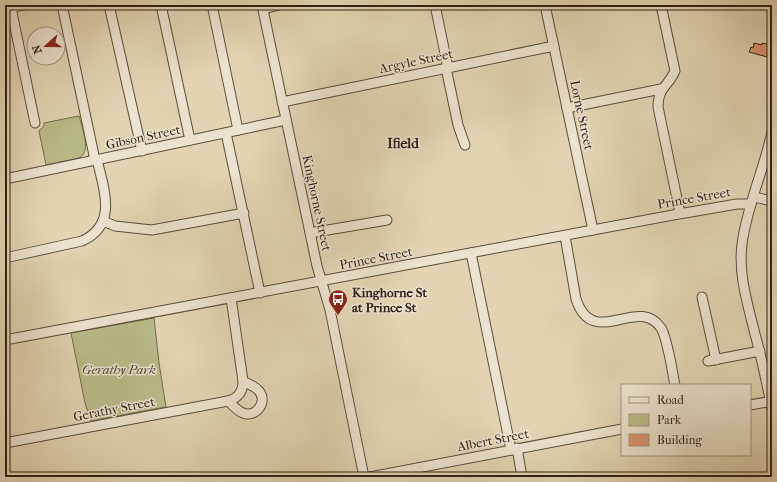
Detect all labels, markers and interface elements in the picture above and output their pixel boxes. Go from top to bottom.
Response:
north arrow [26,26,66,66]
text: N [29,43,45,56]
street label: Argyle Street [377,46,454,76]
street label: Lorne Street [567,79,597,152]
street label: Gibson Street [104,122,182,152]
district label: Ifield [387,135,420,152]
street label: Kinghorne Street [299,153,335,253]
street label: Prince Street [656,184,732,212]
street label: Prince Street [338,244,414,272]
place label: Kinghorne St at Prince St [352,285,427,315]
bus stop icon: Kinghorne St at Prince St [327,288,349,316]
park label: Gerathy Park [82,362,156,377]
legend [621,384,751,456]
text: Road [657,393,684,407]
street label: Gerathy Street [72,394,156,424]
text: Park [657,413,682,427]
street label: Albert Street [455,426,530,454]
text: Building [657,433,702,447]

